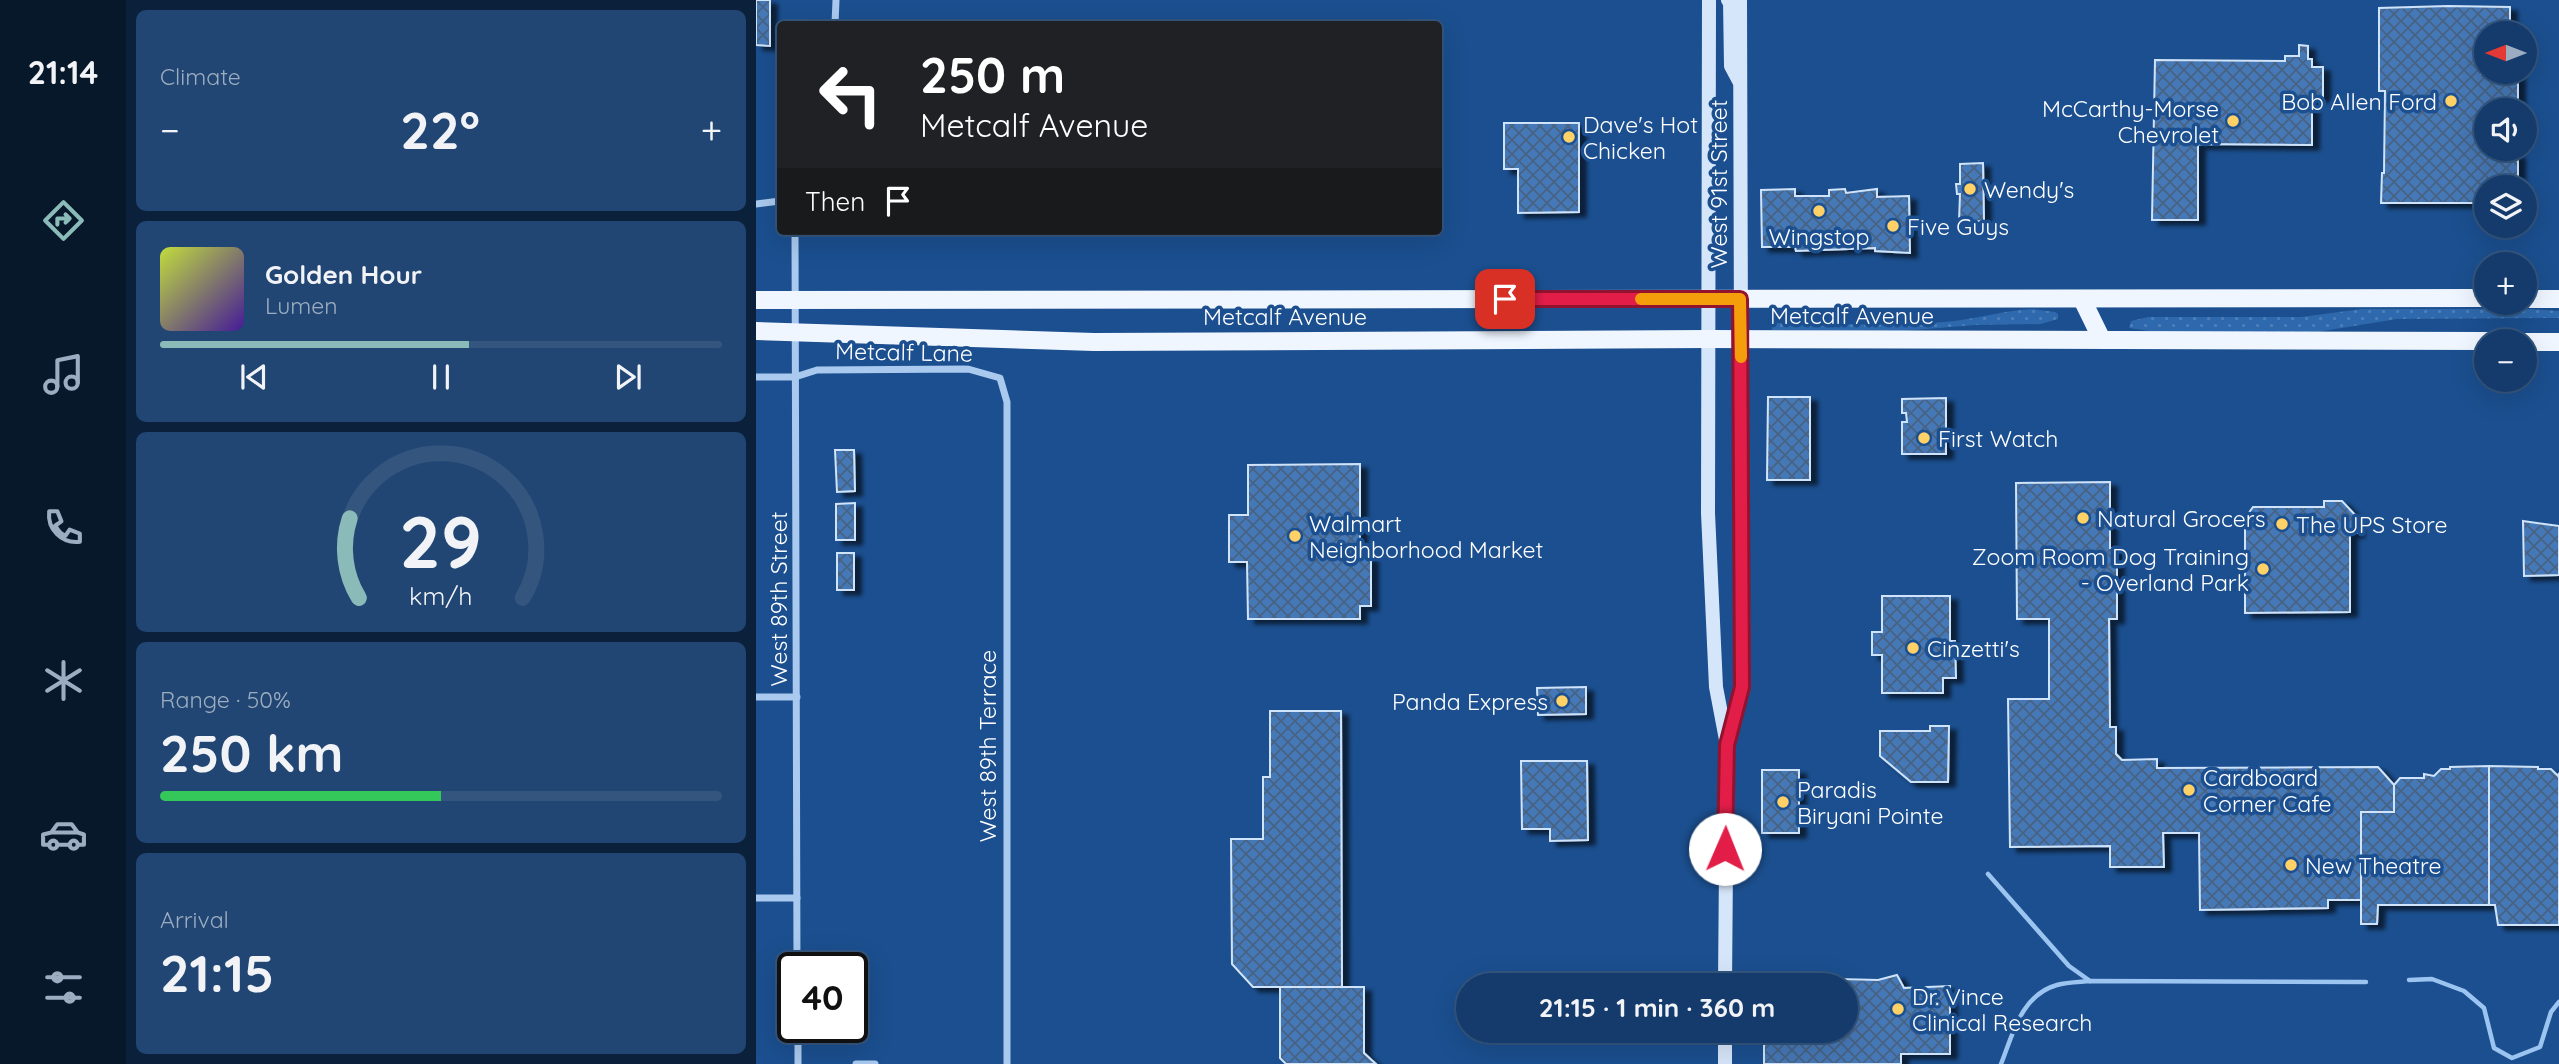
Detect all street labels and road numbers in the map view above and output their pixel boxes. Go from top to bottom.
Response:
street label: West 91st Street [1704,99,1733,268]
street label: Metcalf Avenue [1770,301,1934,330]
street label: Metcalf Avenue [1203,302,1367,331]
street label: Metcalf Lane [835,336,973,368]
street label: West 89th Street [764,511,793,686]
street label: West 89th Terrace [973,650,1002,842]

